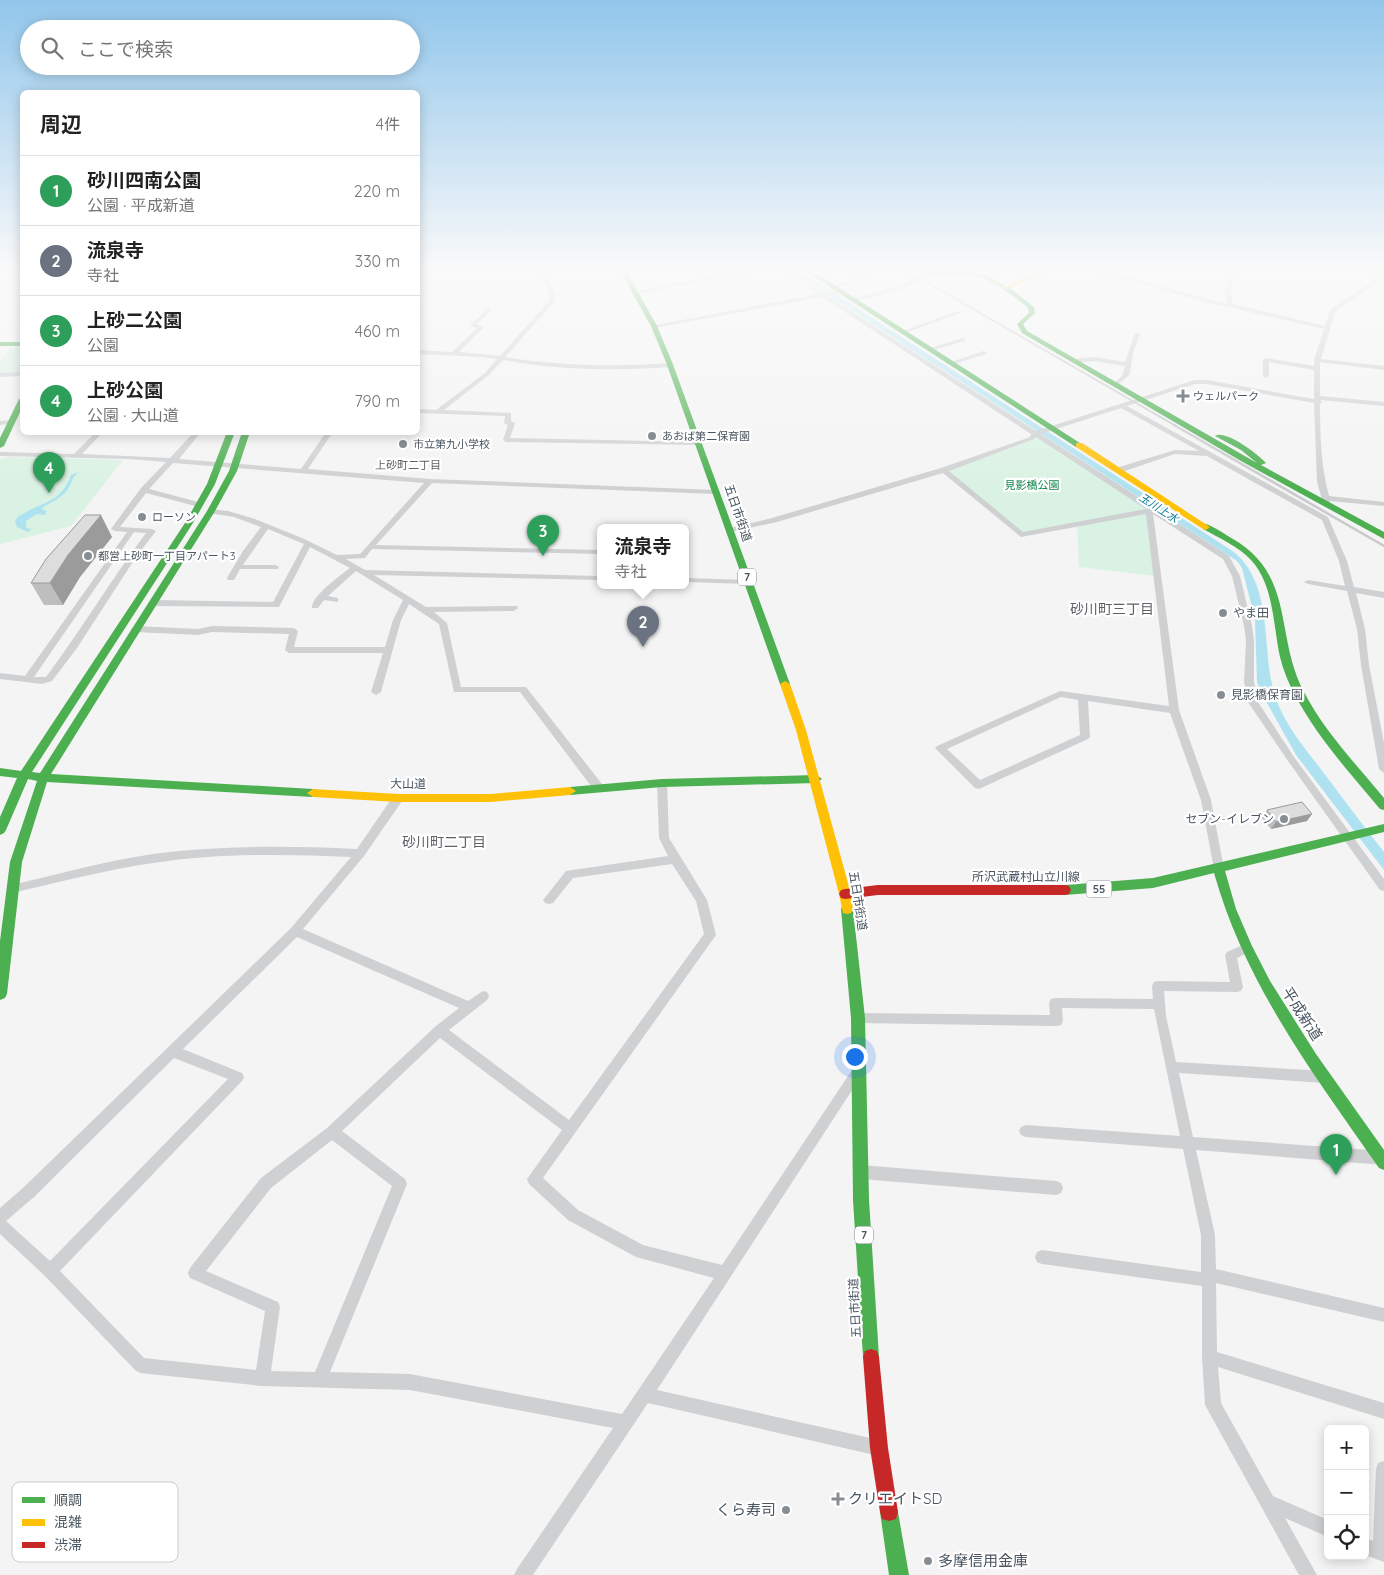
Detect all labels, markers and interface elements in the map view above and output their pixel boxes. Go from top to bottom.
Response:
search box [20,20,420,75]
icon: search [38,34,66,62]
text: ここで検索 [78,37,173,61]
text: 周辺 [40,111,82,137]
text: 4件 [376,114,400,134]
text: 砂川四南公園 [87,168,201,192]
text: 1 [53,181,59,201]
text: 220 m [354,181,400,201]
text: 公園 · 平成新道 [87,195,195,215]
text: 流泉寺 [87,238,144,262]
text: 2 [51,251,61,271]
text: 330 m [355,251,400,271]
text: 寺社 [87,265,119,285]
text: 上砂二公園 [87,308,182,332]
text: 3 [52,321,60,341]
text: 460 m [354,321,400,341]
text: 公園 [87,335,119,355]
text: 上砂公園 [87,378,163,402]
place label: ウェルパーク [1193,389,1259,403]
marker: ウェルパーク [1177,390,1189,402]
text: 4 [51,391,61,411]
text: 790 m [354,391,400,411]
text: 公園 · 大山道 [87,405,179,425]
place label: あおば第二保育園 [662,429,750,443]
marker: あおば第二保育園 [646,430,658,442]
place label: 市立第九小学校 [413,437,490,451]
marker: 市立第九小学校 [397,438,409,450]
pin: 4 [33,452,65,493]
district label: 上砂町二丁目 [375,458,441,472]
park label: 見影橋公園 [1005,478,1060,492]
street label: 五日市街道 [722,482,755,544]
water label: 玉川上水 [1137,490,1182,526]
place label: ローソン [152,510,196,524]
marker: ローソン [136,511,148,523]
pin: 3 [527,515,559,556]
popup [597,524,689,589]
text: 流泉寺 [614,534,672,558]
place label: 都営上砂町一丁目アパート3 [98,549,236,563]
marker: 都営上砂町一丁目アパート3 [82,550,94,562]
text: 寺社 [614,561,647,581]
road number: 7 [738,568,756,586]
district label: 砂川町三丁目 [1070,600,1154,618]
place label: やま田 [1233,605,1269,620]
pin: 2 [627,606,659,647]
marker: やま田 [1217,607,1229,619]
place label: 見影橋保育園 [1231,687,1303,702]
marker: 見影橋保育園 [1215,689,1227,701]
street label: 大山道 [390,776,426,791]
place label: セブン-イレブン [1185,811,1274,826]
marker: セブン-イレブン [1278,813,1290,825]
district label: 砂川町二丁目 [402,833,486,851]
street label: 所沢武蔵村山立川線 [972,869,1080,884]
street label: 五日市街道 [846,870,871,932]
road number: 55 [1086,881,1112,898]
street label: 平成新道 [1278,983,1327,1044]
your location [842,1044,868,1070]
pin: 1 [1320,1134,1352,1175]
road number: 7 [855,1226,873,1244]
street label: 五日市街道 [845,1278,864,1338]
map controls [1324,1425,1369,1560]
button: + [1324,1425,1369,1470]
button: − [1324,1470,1369,1515]
legend [12,1482,178,1562]
place label: クリエイトSD [848,1489,942,1508]
text: 順調 [54,1491,82,1509]
marker: クリエイトSD [832,1493,844,1505]
place label: くら寿司 [716,1500,776,1519]
marker: くら寿司 [780,1504,792,1516]
text: 混雑 [54,1513,82,1531]
button: locate [1324,1515,1369,1560]
text: 渋滞 [54,1536,82,1554]
place label: 多摩信用金庫 [938,1551,1028,1570]
marker: 多摩信用金庫 [922,1555,934,1567]

